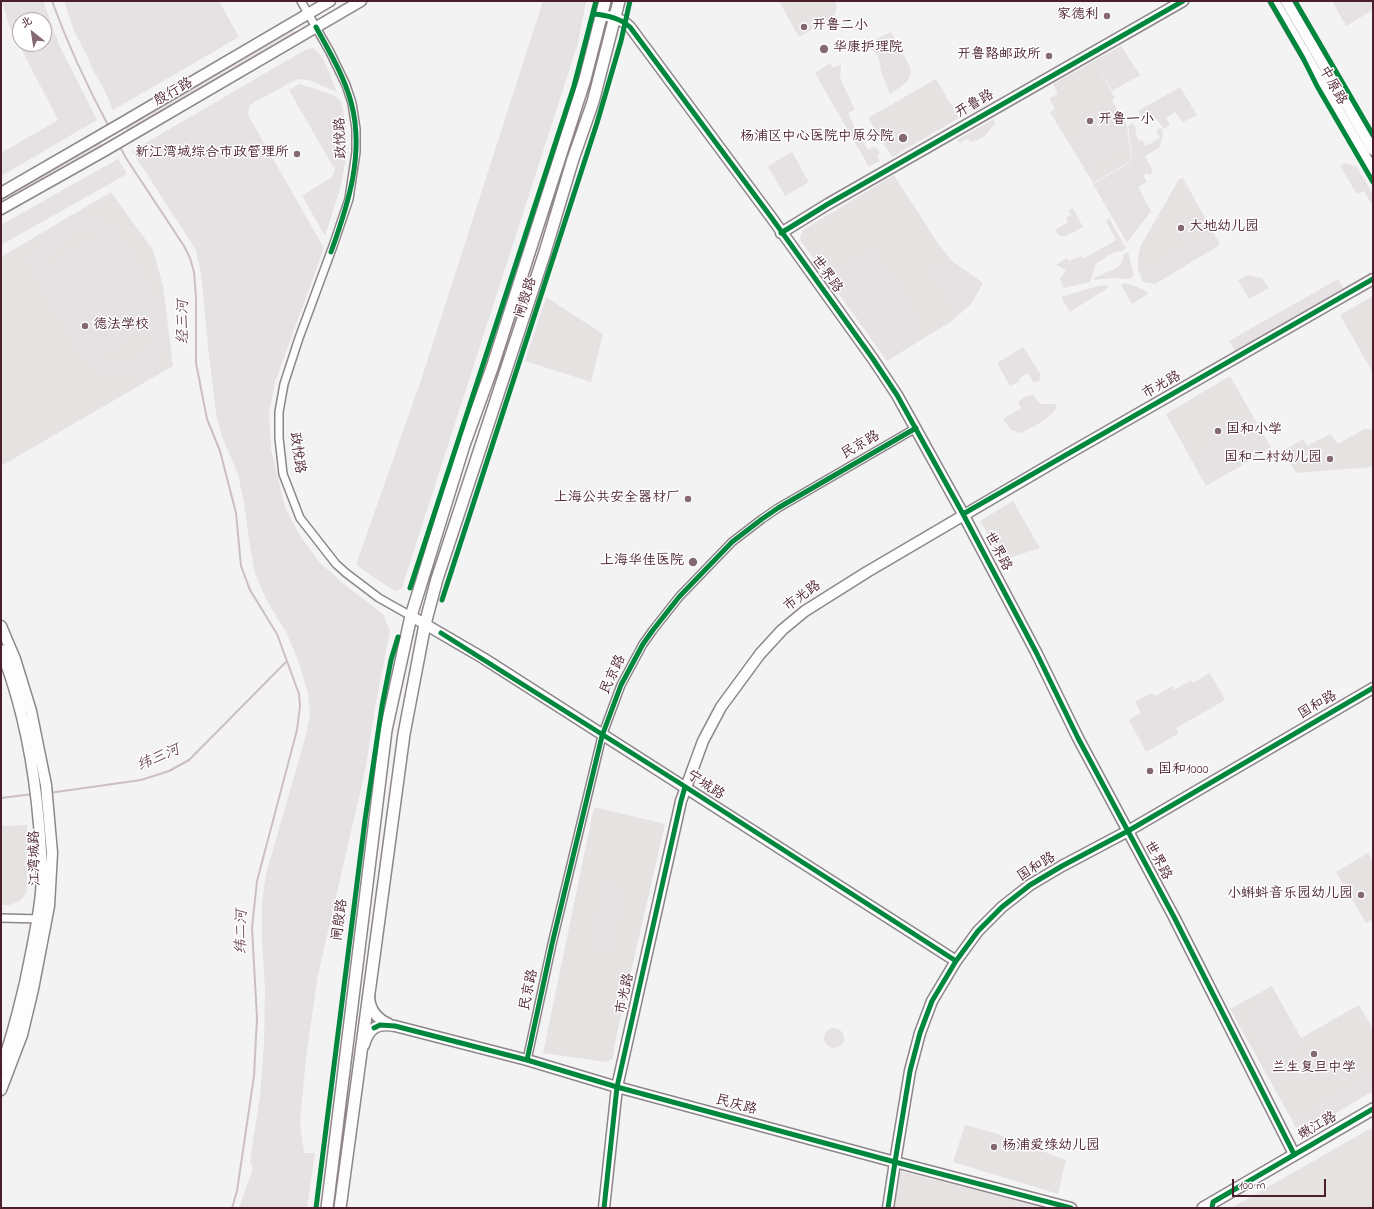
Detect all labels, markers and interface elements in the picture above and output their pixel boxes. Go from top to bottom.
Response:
place label: 家德利 [1057,8,1099,24]
marker: 家德利 [1102,11,1112,21]
north arrow [12,12,52,52]
text: 北 [18,13,35,32]
place label: 开鲁二小 [812,19,868,35]
marker: 开鲁二小 [799,22,809,32]
place label: 华康护理院 [833,41,903,57]
marker: 华康护理院 [818,43,830,55]
place label: 开鲁路邮政所 [957,48,1041,64]
marker: 开鲁路邮政所 [1044,51,1054,61]
street label: 中原路 [1314,64,1350,108]
street label: 殷行路 [152,75,196,111]
street label: 开鲁路 [953,87,997,123]
place label: 开鲁一小 [1098,113,1154,129]
marker: 开鲁一小 [1085,116,1095,126]
street label: 政悦路 [333,117,351,159]
place label: 杨浦区中心医院中原分院 [740,130,894,146]
marker: 杨浦区中心医院中原分院 [897,132,909,144]
place label: 新江湾城综合市政管理所 [135,146,289,162]
marker: 新江湾城综合市政管理所 [292,149,302,159]
place label: 大地幼儿园 [1189,220,1259,236]
marker: 大地幼儿园 [1176,223,1186,233]
street label: 世界路 [807,253,845,297]
street label: 闸殷路 [513,275,541,321]
water label: 经三河 [176,300,194,344]
place label: 德法学校 [93,318,149,334]
marker: 德法学校 [80,321,90,331]
street label: 市光路 [1140,368,1184,404]
place label: 国和小学 [1226,423,1282,439]
marker: 国和小学 [1213,426,1223,436]
street label: 民京路 [839,428,883,464]
street label: 政悦路 [285,431,307,475]
place label: 国和二村幼儿园 [1224,451,1322,467]
marker: 国和二村幼儿园 [1325,454,1335,464]
place label: 上海公共安全器材厂 [554,491,680,507]
marker: 上海公共安全器材厂 [683,494,693,504]
street label: 世界路 [980,530,1014,574]
place label: 上海华佳医院 [600,554,684,570]
marker: 上海华佳医院 [687,556,699,568]
street label: 市光路 [781,578,825,616]
street label: 民京路 [598,652,630,698]
street label: 国和路 [1296,688,1340,724]
water label: 纬三河 [135,742,183,776]
place label: 国和1000 [1158,763,1209,779]
marker: 国和1000 [1145,766,1155,776]
street label: 宁城路 [683,768,727,804]
street label: 江湾城路 [27,830,45,886]
street label: 世界路 [1140,839,1174,883]
street label: 国和路 [1015,850,1059,886]
place label: 小蝌蚪音乐园幼儿园 [1227,887,1353,903]
marker: 小蝌蚪音乐园幼儿园 [1356,890,1366,900]
street label: 闸殷路 [330,898,352,942]
water label: 纬二河 [234,909,252,955]
street label: 民京路 [517,968,543,1012]
street label: 市光路 [613,972,639,1016]
marker: 兰生复旦中学 [1309,1049,1319,1059]
place label: 兰生复旦中学 [1272,1061,1356,1077]
street label: 民庆路 [714,1092,758,1120]
street label: 嫩江路 [1296,1109,1340,1145]
place label: 杨浦爱绿幼儿园 [1002,1139,1100,1155]
marker: 杨浦爱绿幼儿园 [989,1142,999,1152]
scale bar [1234,1171,1328,1197]
text: 100 m [1239,1177,1266,1195]

